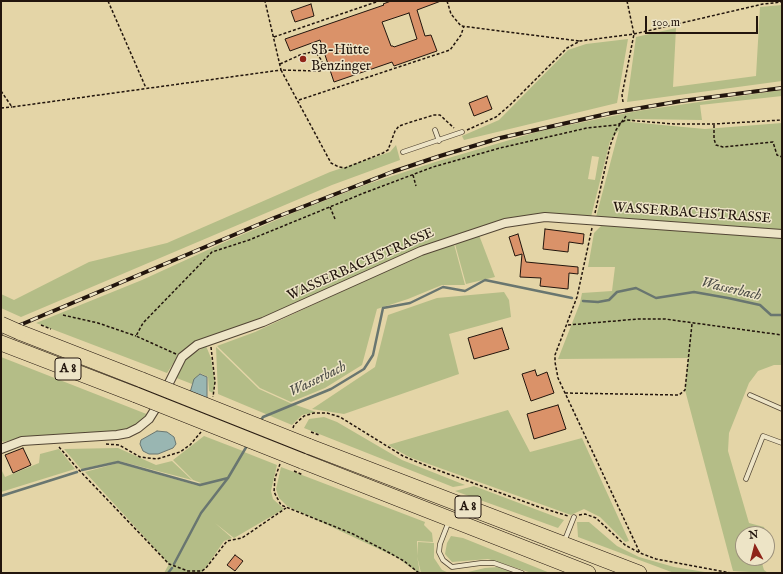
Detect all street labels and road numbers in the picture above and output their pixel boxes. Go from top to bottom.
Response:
street label: WASSERBACHSTRASSE [612,200,772,228]
street label: WASSERBACHSTRASSE [285,225,437,305]
road number: A 8 [55,358,81,380]
road number: A 8 [455,496,481,518]

